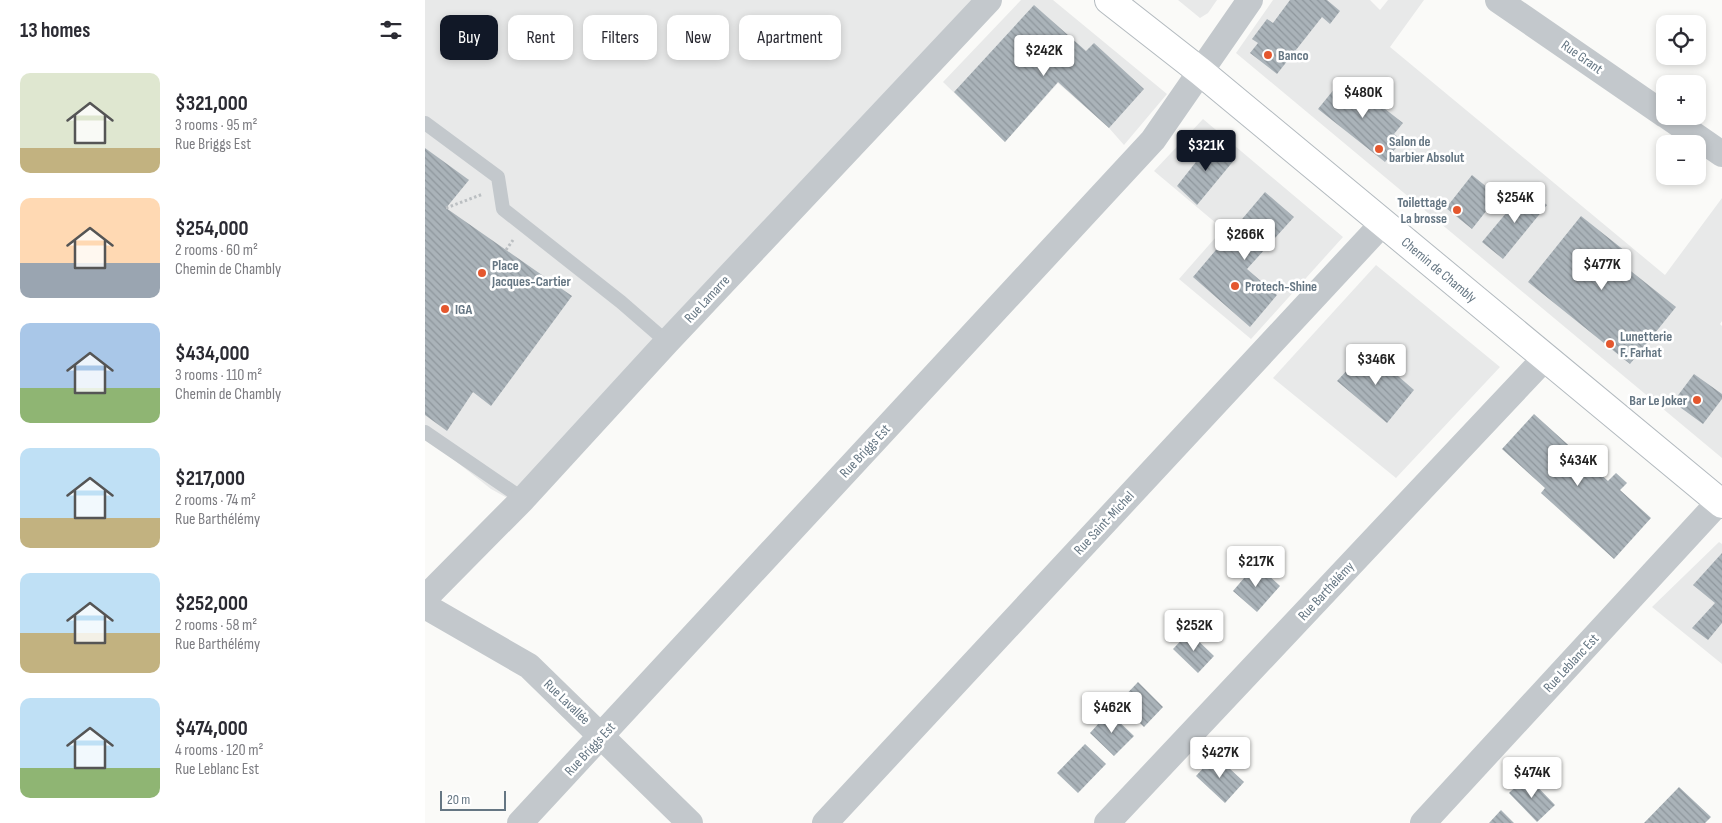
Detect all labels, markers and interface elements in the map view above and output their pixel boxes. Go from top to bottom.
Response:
chip: Buy [440,15,498,60]
chip: Rent [508,15,573,60]
chip: Filters [583,15,657,60]
chip: New [667,15,729,60]
chip: Apartment [739,15,841,60]
map controls [1656,15,1706,185]
button: locate [1656,15,1706,65]
icon: filters [377,16,405,44]
text: 13 homes [20,18,90,43]
pin: $242K [1009,34,1079,77]
street label: Rue Grant [1558,37,1606,77]
text: $242K [1025,41,1063,60]
place label: Banco [1278,47,1309,64]
marker: Banco [1262,49,1274,61]
button: + [1656,75,1706,125]
pin: $480K [1328,76,1398,119]
text: $480K [1344,83,1382,102]
text: $321,000 [175,91,248,116]
icon: home [60,93,120,153]
text: 3 rooms · 95 m² [175,116,257,135]
pin: $321K [1171,130,1241,172]
place label: Salon de barbier Absolut [1389,133,1465,166]
text: Rue Briggs Est [175,135,251,154]
button: − [1656,135,1706,185]
text: $321K [1188,136,1224,155]
marker: Salon de barbier Absolut [1373,143,1385,155]
pin: $254K [1480,182,1550,224]
text: $254K [1496,188,1534,207]
place label: Toilettage La brosse [1397,194,1447,227]
marker: Toilettage La brosse [1451,204,1463,216]
text: $254,000 [175,216,249,241]
icon: home [60,218,120,278]
pin: $266K [1210,218,1280,261]
text: $266K [1226,225,1264,244]
street label: Chemin de Chambly [1398,234,1480,307]
text: 2 rooms · 60 m² [175,241,258,260]
pin: $477K [1567,248,1637,291]
text: $477K [1583,255,1621,274]
place label: Place Jacques-Cartier [491,257,571,290]
text: Chemin de Chambly [175,260,281,279]
marker: Place Jacques-Cartier [476,267,488,279]
street label: Rue Lamarre [681,272,733,326]
place label: Protech-Shine [1245,278,1317,295]
marker: Protech-Shine [1229,280,1241,292]
place label: IGA [455,301,472,318]
marker: IGA [439,303,451,315]
place label: Lunetterie F. Farhat [1620,328,1672,361]
marker: Lunetterie F. Farhat [1604,338,1616,350]
text: $434,000 [175,341,249,366]
icon: home [60,343,120,403]
pin: $346K [1341,344,1411,386]
text: $346K [1357,350,1395,369]
text: 3 rooms · 110 m² [175,366,262,385]
text: Chemin de Chambly [175,385,281,404]
place label: Bar Le Joker [1629,392,1688,409]
marker: Bar Le Joker [1691,394,1703,406]
street label: Rue Briggs Est [836,421,894,481]
pin: $434K [1543,444,1613,487]
text: $434K [1559,451,1597,470]
text: $217,000 [175,466,245,491]
icon: home [60,468,120,528]
street label: Rue Saint-Michel [1070,488,1138,558]
text: 2 rooms · 74 m² [175,491,256,510]
text: Rue Barthélémy [175,510,260,529]
pin: $217K [1221,546,1291,588]
text: $217K [1238,552,1274,571]
street label: Rue Barthélémy [1294,558,1358,624]
text: $252,000 [175,591,248,616]
icon: home [60,593,120,653]
pin: $252K [1159,610,1229,652]
text: 2 rooms · 58 m² [175,616,257,635]
text: $252K [1175,616,1213,635]
street label: Rue Leblanc Est [1540,630,1602,696]
text: Rue Barthélémy [175,635,260,654]
street label: Rue Lavallée [540,676,594,728]
pin: $462K [1077,692,1147,734]
text: $462K [1093,698,1131,717]
text: $474,000 [175,716,248,741]
icon: home [60,718,120,778]
street label: Rue Briggs Est [561,719,619,779]
pin: $427K [1185,736,1255,779]
text: 4 rooms · 120 m² [175,741,263,760]
text: $427K [1201,743,1239,762]
pin: $474K [1497,756,1567,799]
text: Rue Leblanc Est [175,760,259,779]
text: $474K [1514,763,1550,782]
scale bar [440,788,506,811]
text: 20 m [447,791,470,808]

